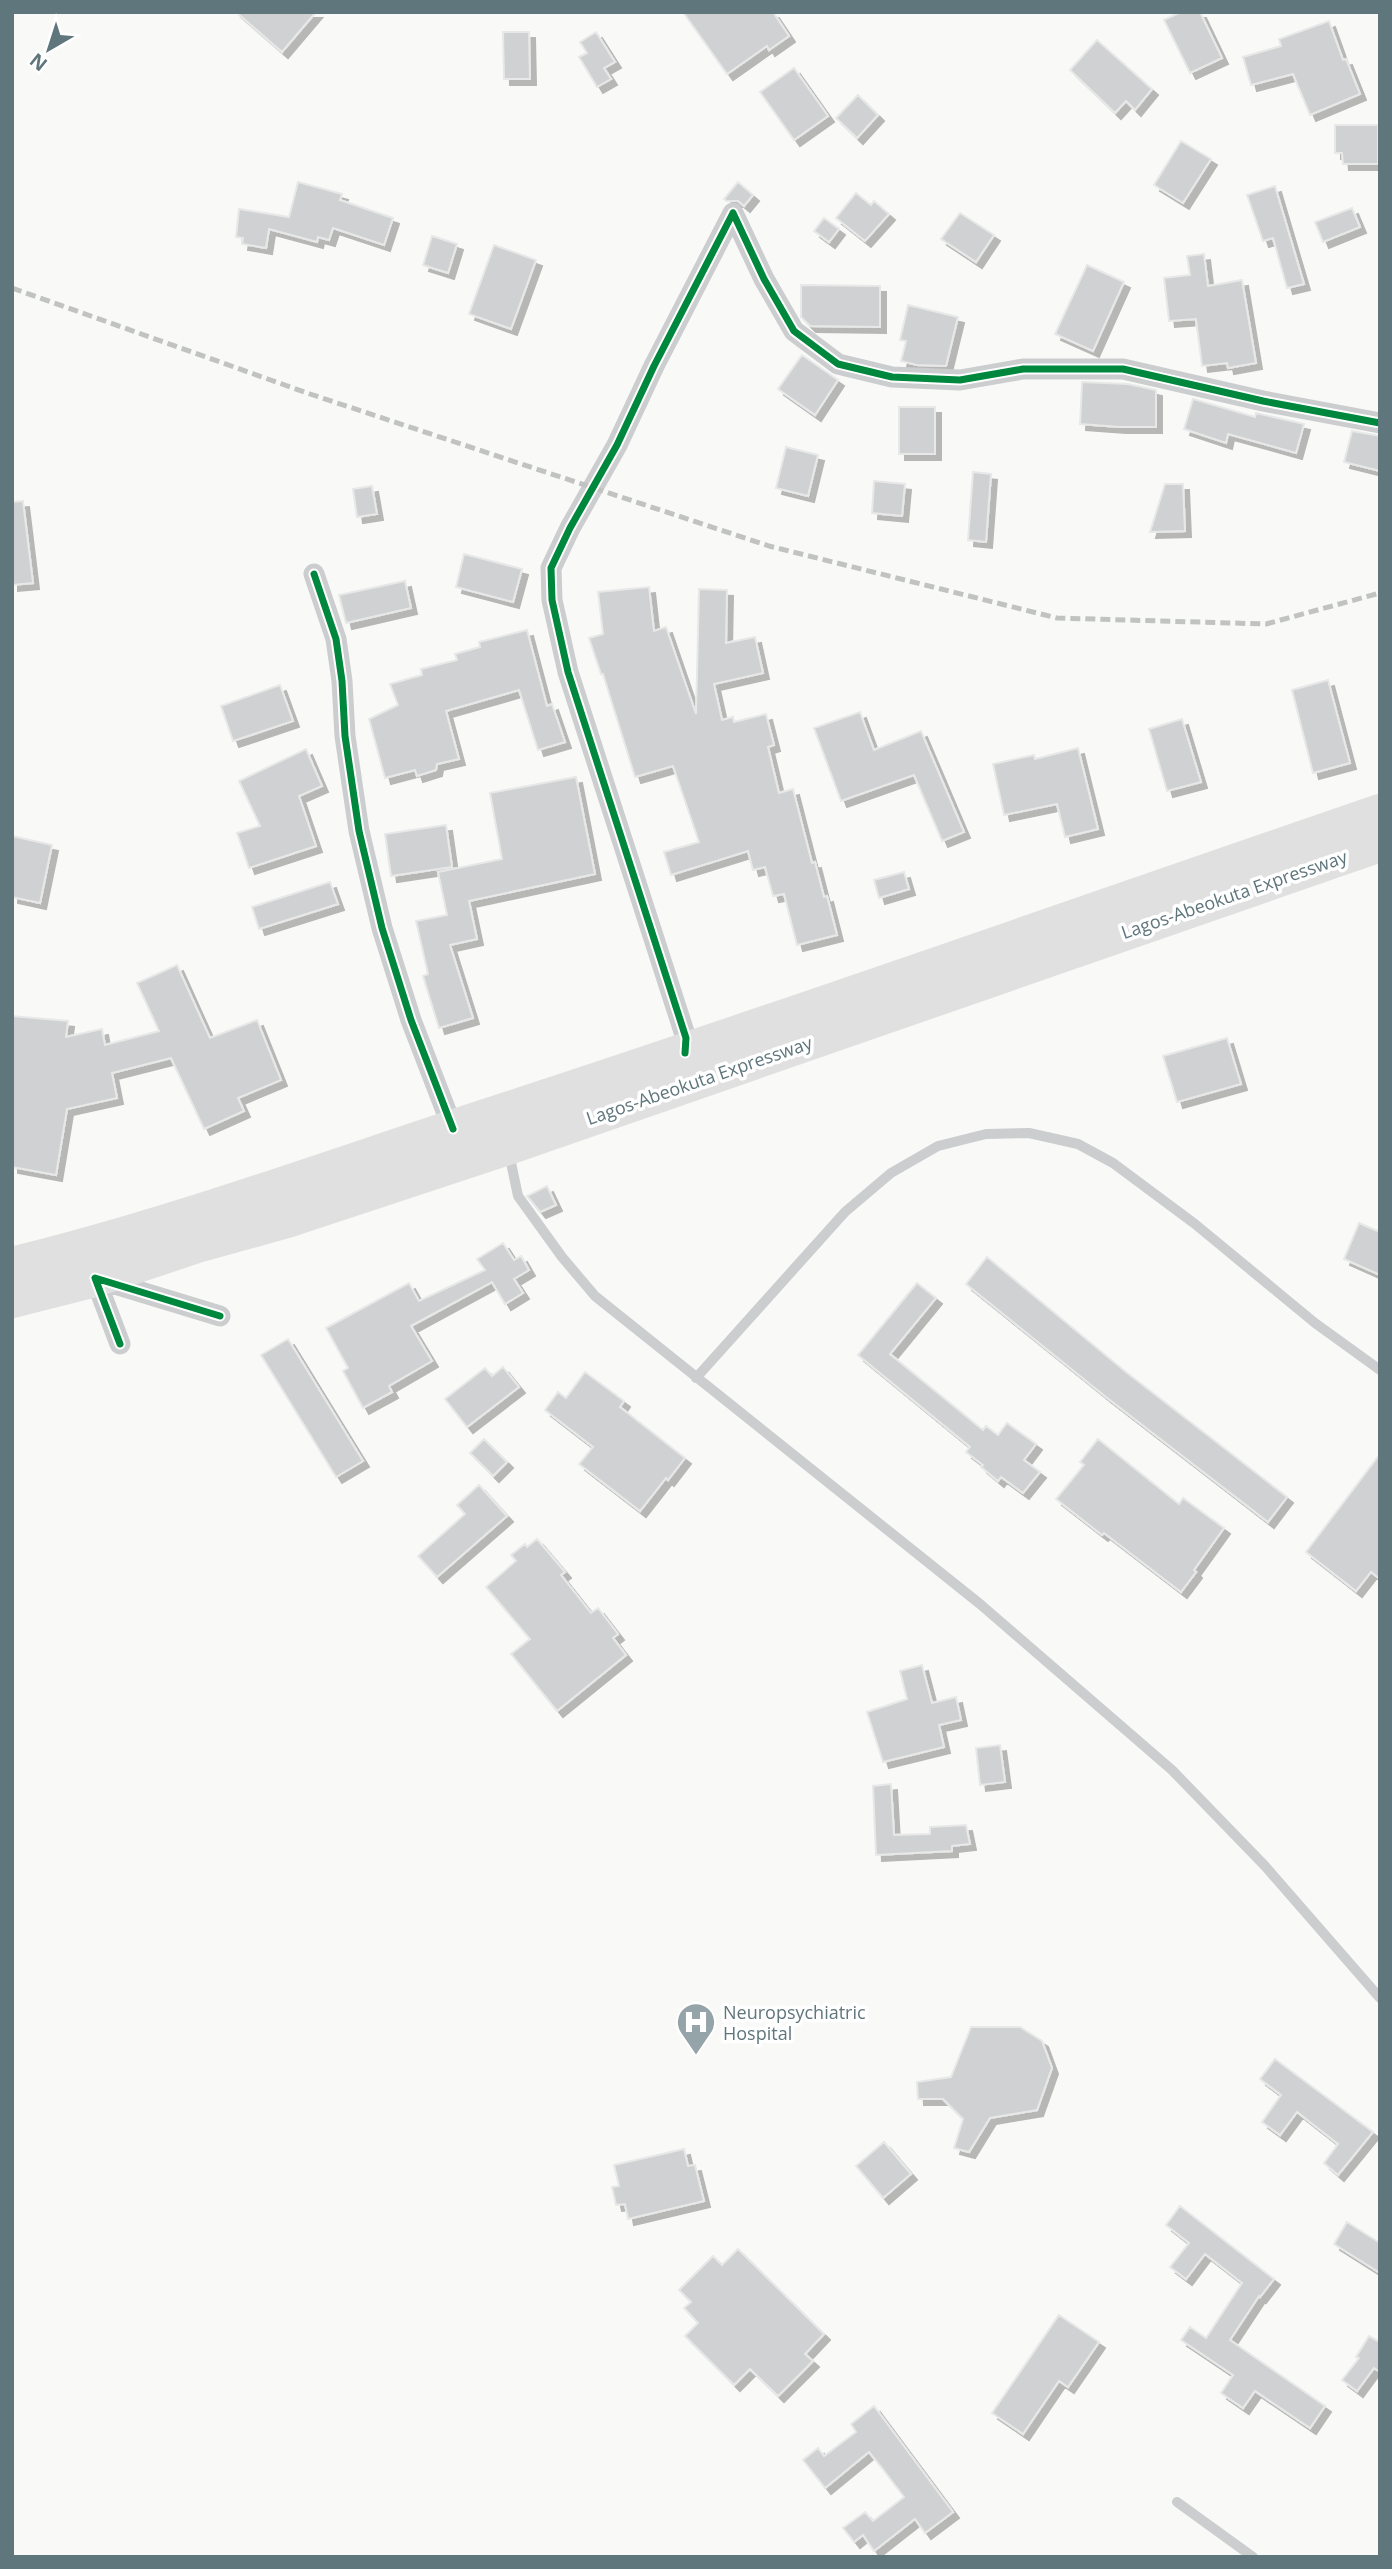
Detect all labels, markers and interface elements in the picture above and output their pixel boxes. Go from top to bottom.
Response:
north arrow [14,14,84,84]
text: N [24,47,52,77]
street label: Lagos-Abeokuta Expressway [1118,844,1351,944]
street label: Lagos-Abeokuta Expressway [583,1030,816,1130]
place label: Neuropsychiatric Hospital [723,2000,866,2045]
hospital icon: Neuropsychiatric Hospital [675,2001,717,2056]

